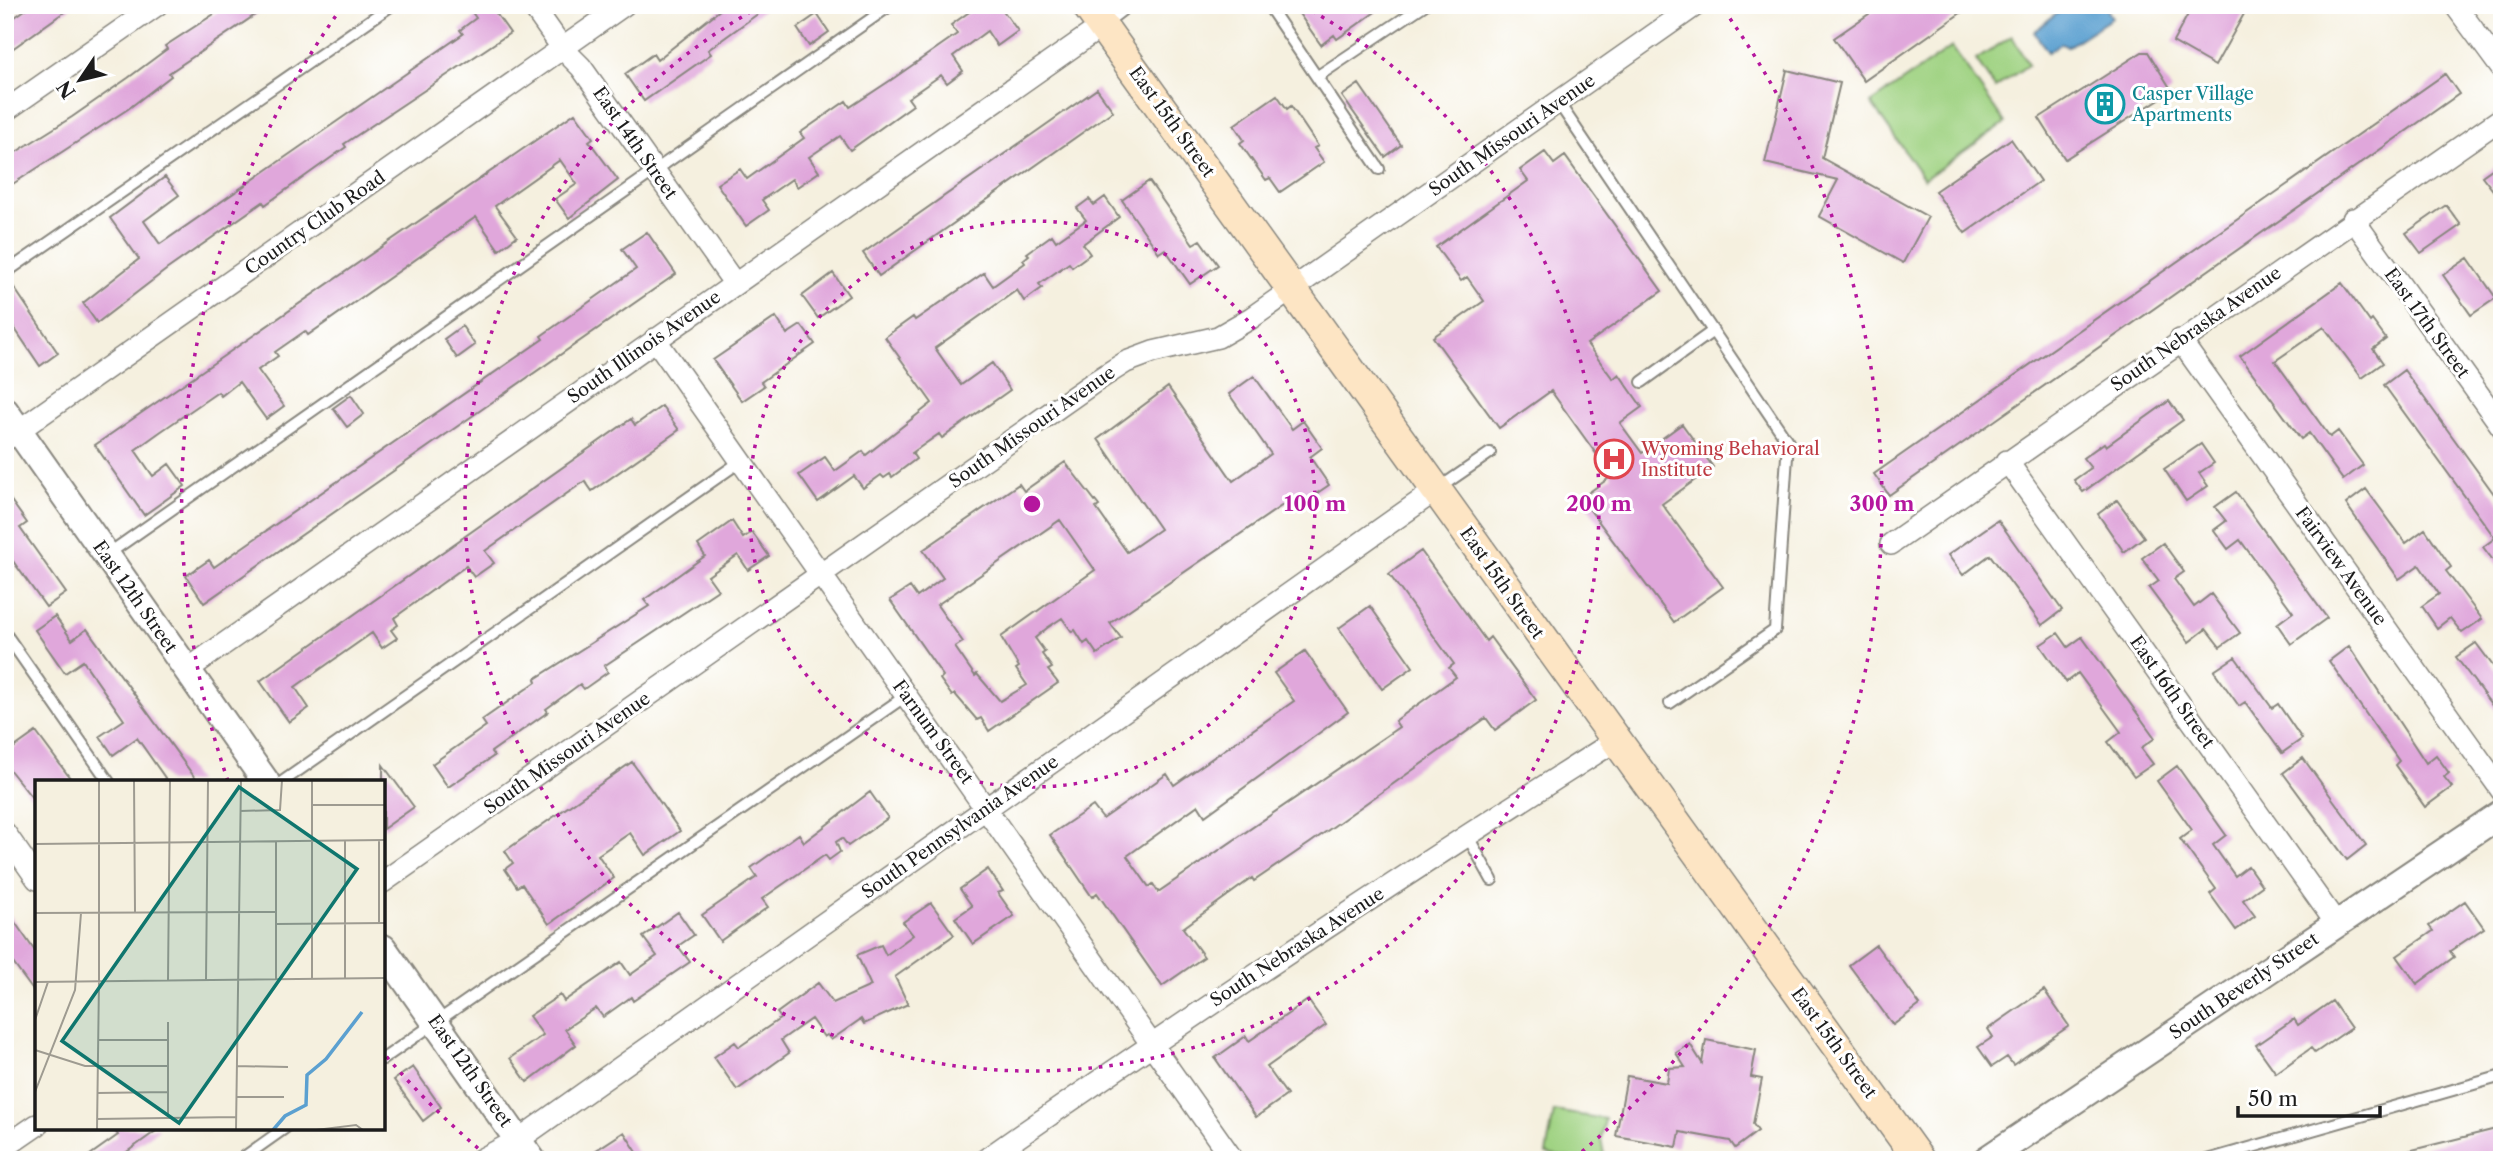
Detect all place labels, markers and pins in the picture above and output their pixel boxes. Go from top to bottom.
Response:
building icon: Casper Village Apartments [2084,83,2126,125]
place label: Casper Village Apartments [2131,83,2254,126]
hospital icon: Wyoming Behavioral Institute [1593,438,1635,480]
place label: Wyoming Behavioral Institute [1640,438,1820,481]
centre of rings [1020,492,1044,516]

